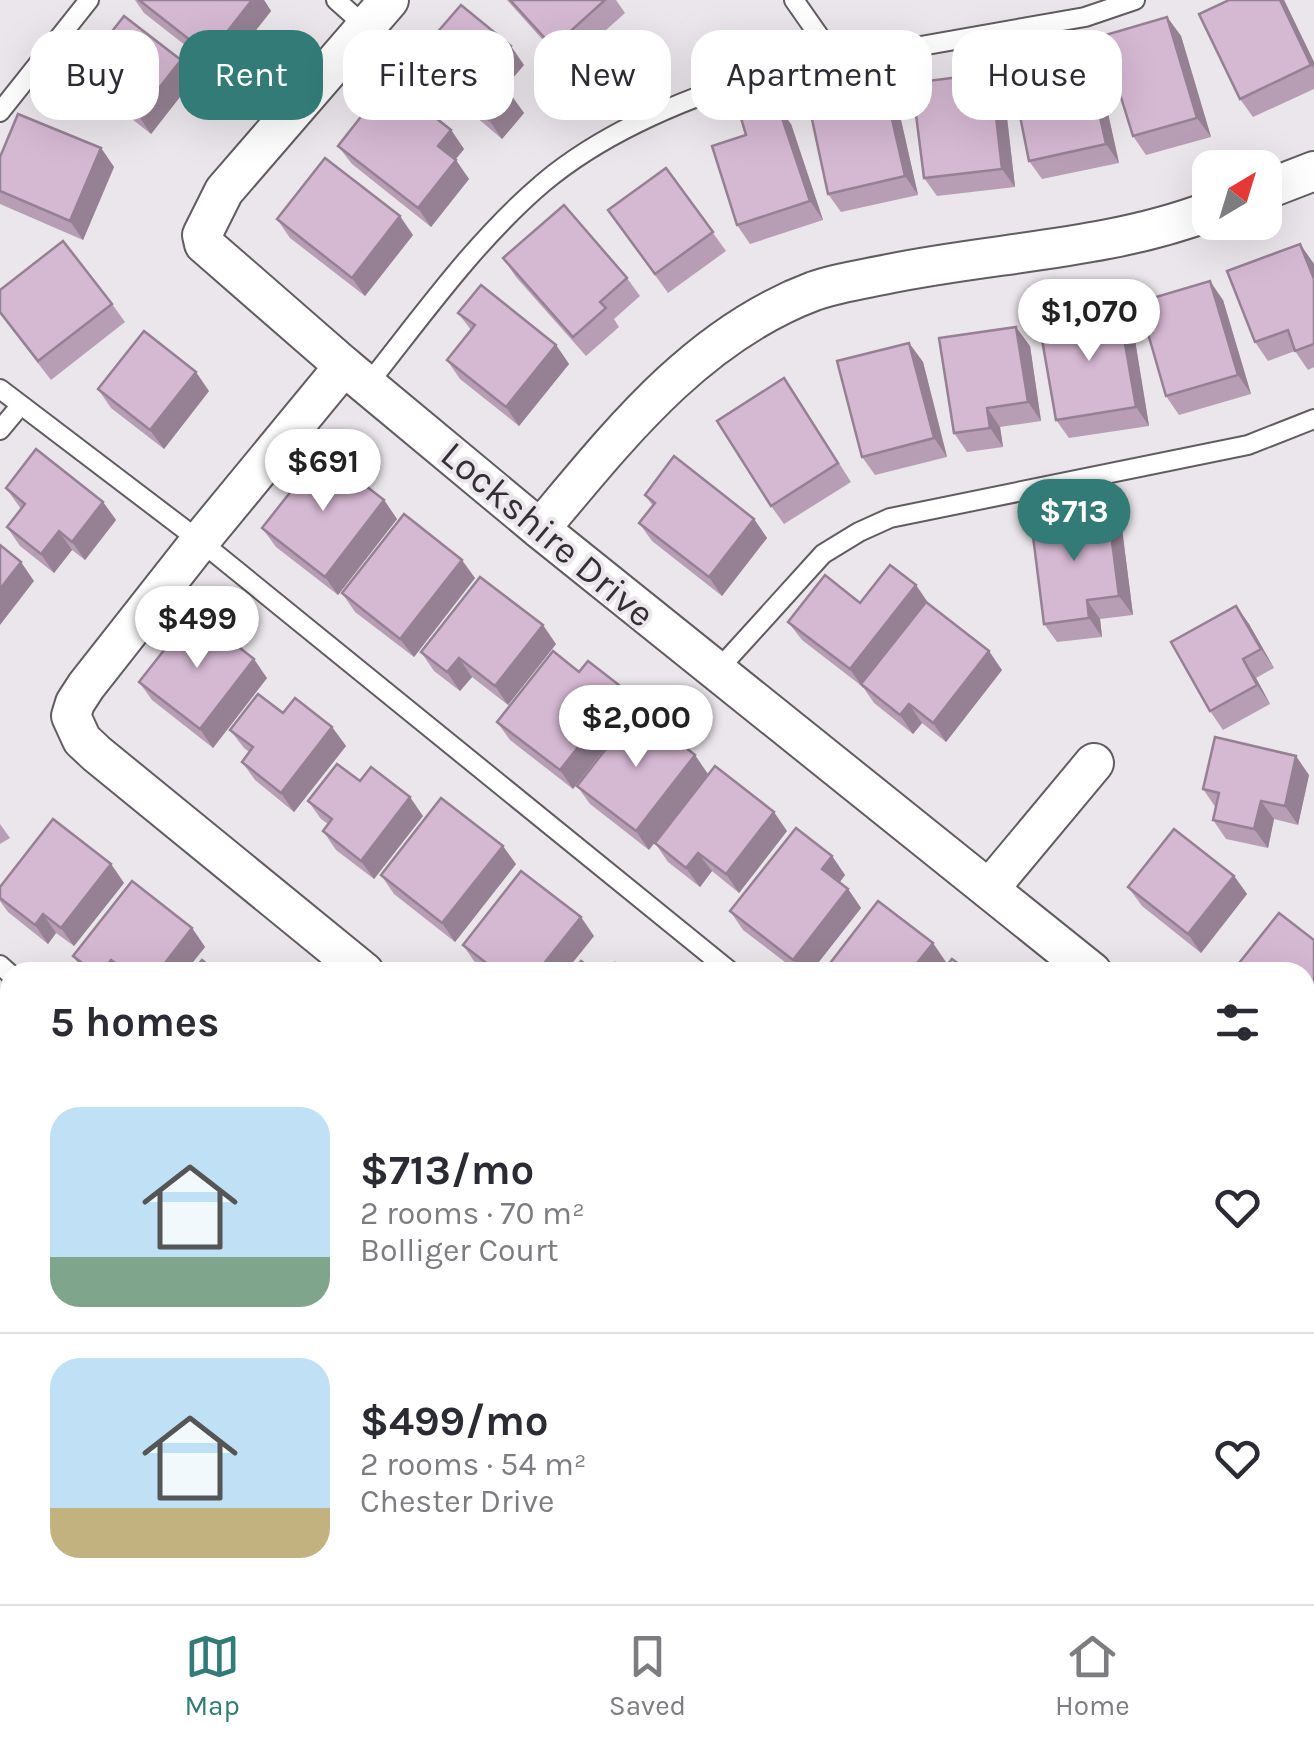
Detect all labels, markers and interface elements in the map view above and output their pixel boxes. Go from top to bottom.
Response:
chip: Buy [30,30,159,120]
chip: Rent [179,30,323,120]
chip: Filters [343,30,514,120]
chip: New [534,30,671,120]
chip: Apartment [691,30,932,120]
chip: House [952,30,1122,120]
north arrow [1192,150,1282,240]
map controls [1192,150,1282,240]
pin: $1,070 [1008,279,1170,364]
text: $1,070 [1040,293,1138,330]
pin: $691 [264,429,382,514]
street label: Lockshire Drive [432,432,664,637]
text: $691 [287,443,359,480]
pin: $713 [1015,479,1133,564]
text: $713 [1039,493,1109,530]
pin: $499 [138,586,256,671]
text: $499 [157,600,237,637]
pin: $2,000 [555,685,717,770]
text: $2,000 [581,699,691,736]
icon: filters [1210,995,1265,1050]
text: 5 homes [50,997,219,1047]
text: $713/mo [360,1145,534,1195]
icon: home [130,1147,250,1267]
icon: heart [1210,1180,1265,1235]
text: 2 rooms · 70 m² [360,1195,585,1232]
text: Bolliger Court [360,1232,559,1269]
text: $499/mo [360,1396,549,1446]
icon: home [130,1398,250,1518]
icon: heart [1210,1431,1265,1486]
text: 2 rooms · 54 m² [360,1446,587,1483]
text: Chester Drive [360,1483,555,1520]
tab: Map [184,1629,240,1722]
tab: Saved [609,1629,686,1722]
tab: Home [1055,1629,1130,1722]

